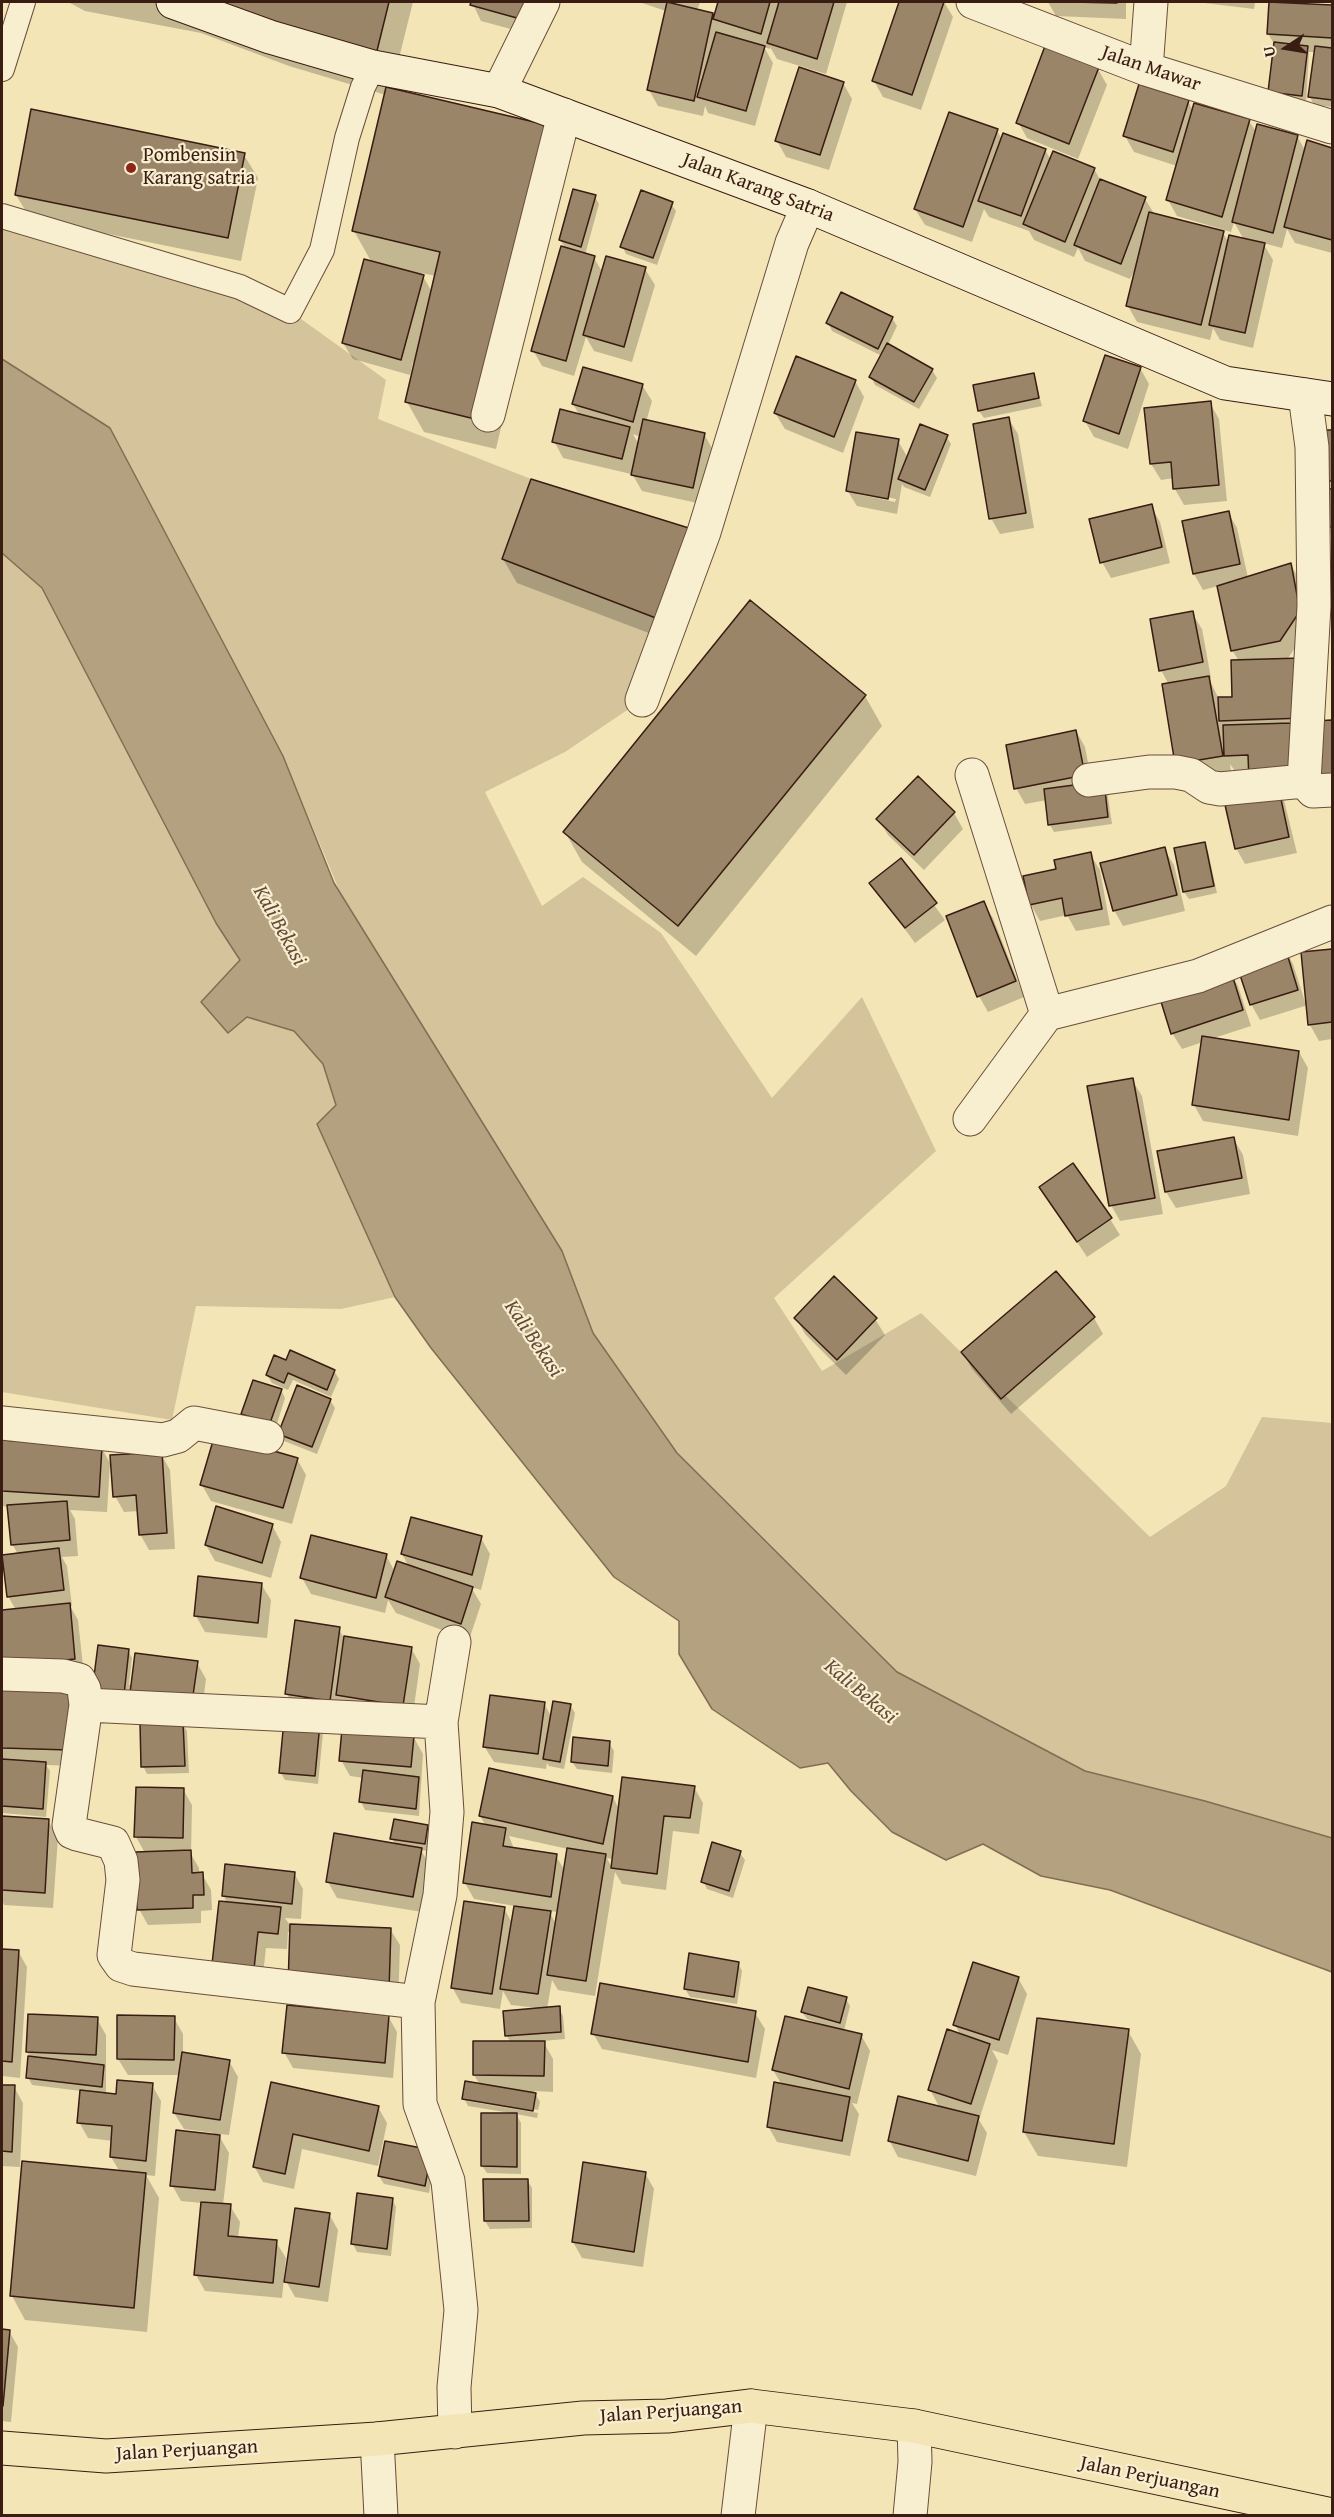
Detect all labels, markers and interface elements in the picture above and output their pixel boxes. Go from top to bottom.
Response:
north arrow [1256,18,1316,78]
street label: Jalan Mawar [1098,41,1204,97]
text: U [1256,44,1281,60]
place label: Pombensin Karang satria [143,144,255,191]
street label: Jalan Karang Satria [679,148,837,228]
marker: Pombensin Karang satria [124,161,138,175]
water label: Kali Bekasi [247,882,311,970]
water label: Kali Bekasi [498,1296,568,1382]
water label: Kali Bekasi [818,1654,902,1730]
street label: Jalan Perjuangan [599,2395,743,2429]
street label: Jalan Perjuangan [115,2435,259,2467]
street label: Jalan Perjuangan [1078,2451,1222,2505]

